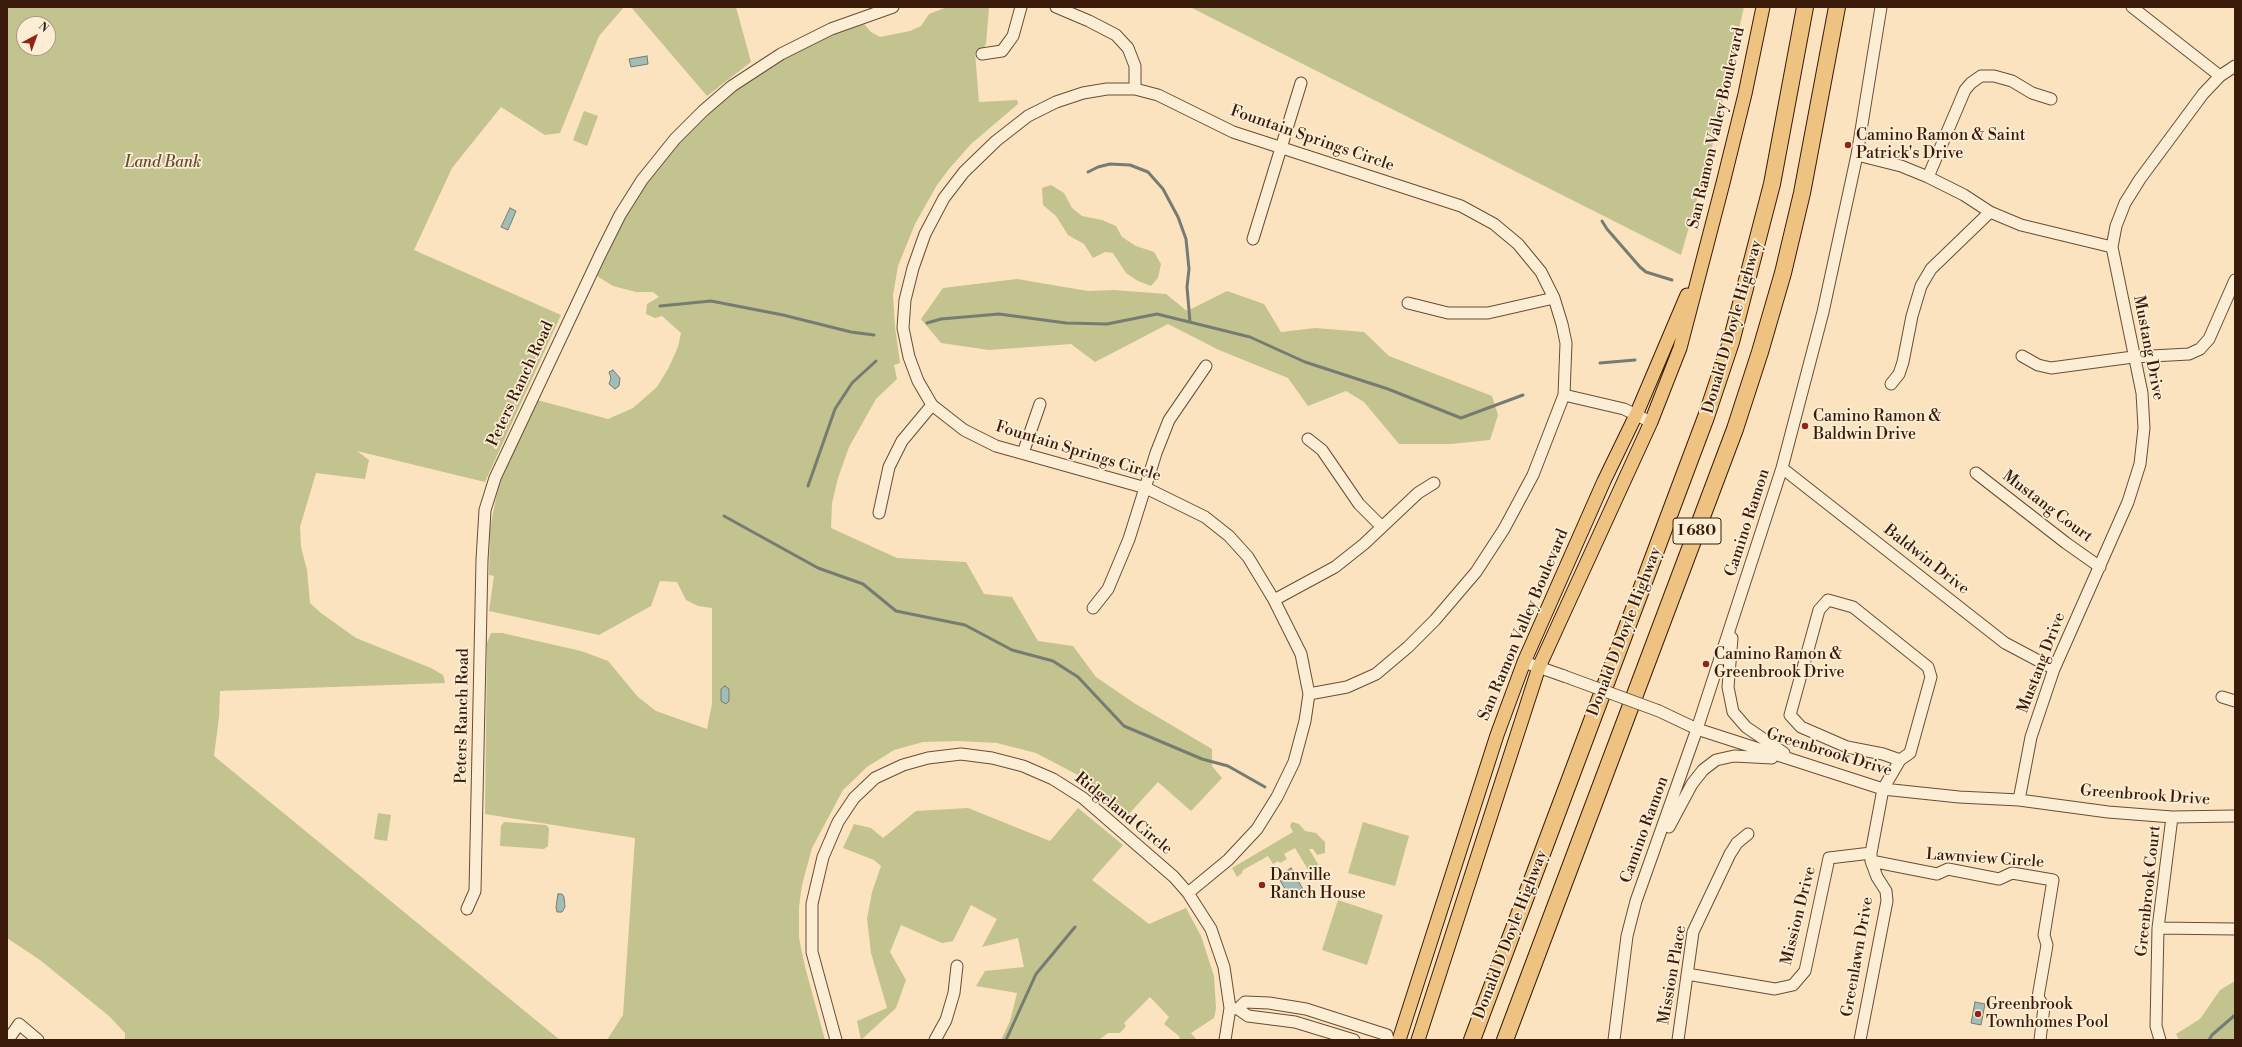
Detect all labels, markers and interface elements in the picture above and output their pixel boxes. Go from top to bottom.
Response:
north arrow [16,16,56,56]
text: N [35,20,51,36]
street label: San Ramon Valley Boulevard [1684,25,1750,231]
street label: Fountain Springs Circle [1228,102,1396,176]
place label: Camino Ramon & Saint Patrick's Drive [1856,126,2025,164]
marker: Camino Ramon & Saint Patrick's Drive [1843,140,1853,150]
park label: Land Bank [125,153,201,173]
street label: Donald D Doyle Highway [1699,238,1767,416]
street label: Mustang Drive [2128,294,2168,402]
street label: Peters Ranch Road [484,318,558,450]
place label: Camino Ramon & Baldwin Drive [1813,407,1941,445]
street label: Fountain Springs Circle [993,418,1163,486]
marker: Camino Ramon & Baldwin Drive [1800,421,1810,431]
street label: Camino Ramon [1722,467,1774,579]
street label: Mustang Court [1998,467,2096,547]
road number: I 680 [1673,518,1721,544]
street label: Baldwin Drive [1879,521,1973,599]
street label: San Ramon Valley Boulevard [1475,526,1573,724]
street label: Donald D Doyle Highway [1584,545,1666,719]
street label: Mustang Drive [2014,610,2070,716]
place label: Camino Ramon & Greenbrook Drive [1714,645,1844,683]
street label: Peters Ranch Road [452,648,474,784]
marker: Camino Ramon & Greenbrook Drive [1701,659,1711,669]
street label: Greenbrook Drive [1764,725,1894,781]
street label: Ridgeland Circle [1070,769,1176,859]
street label: Camino Ramon [1617,774,1673,886]
street label: Greenbrook Drive [2079,782,2211,810]
street label: Greenbrook Court [2133,824,2165,958]
street label: Lawnview Circle [1925,845,2045,873]
street label: Donald D Doyle Highway [1470,848,1552,1022]
street label: Mission Drive [1777,865,1821,967]
place label: Danville Ranch House [1270,866,1366,904]
marker: Danville Ranch House [1257,880,1267,890]
street label: Greenlawn Drive [1838,895,1878,1019]
street label: Mission Place [1655,924,1691,1026]
place label: Greenbrook Townhomes Pool [1986,995,2109,1033]
marker: Greenbrook Townhomes Pool [1973,1009,1983,1019]

